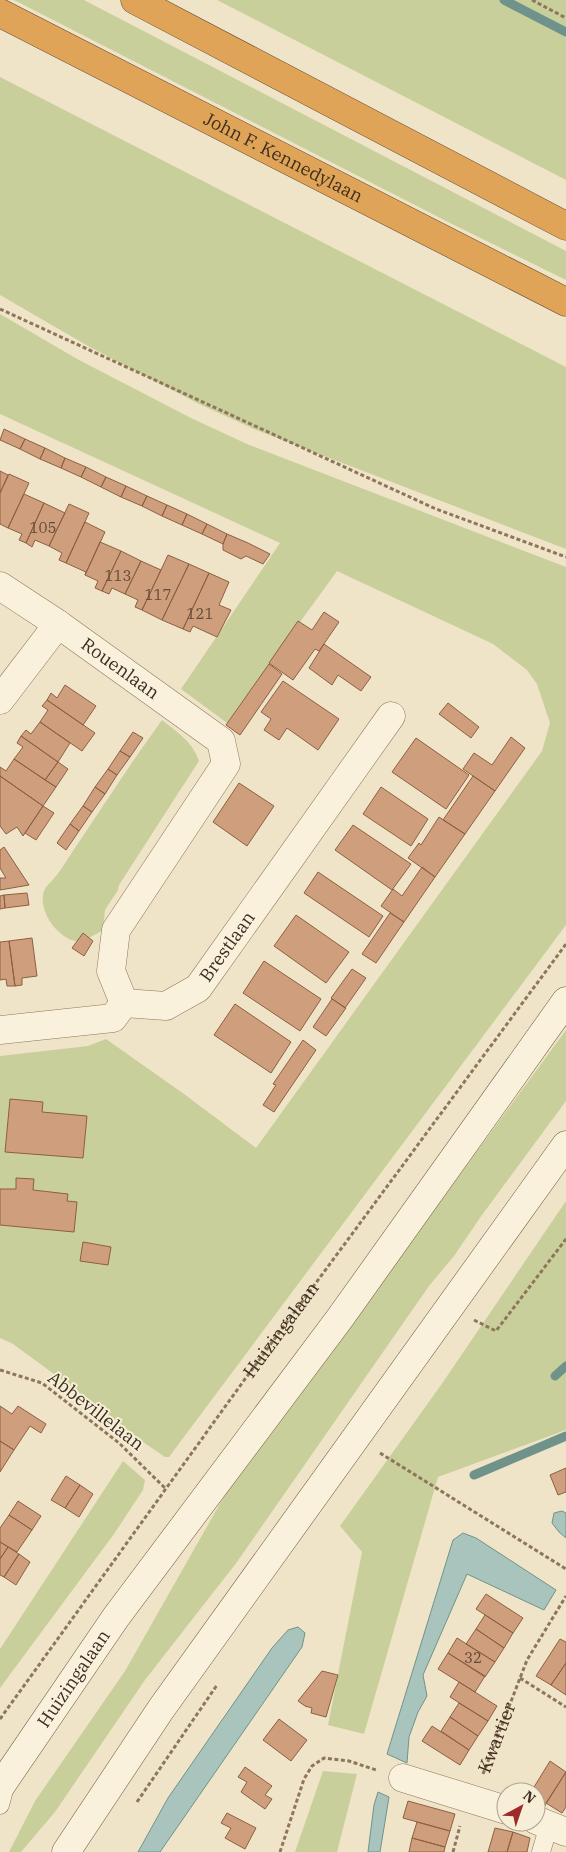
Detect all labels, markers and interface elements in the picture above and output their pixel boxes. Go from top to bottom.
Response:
street label: John F. Kennedylaan [200,107,367,207]
house number: 105 [29,518,57,537]
house number: 113 [104,566,132,585]
house number: 117 [144,585,172,604]
house number: 121 [186,604,214,623]
street label: Rouenlaan [77,632,164,704]
street label: Brestlaan [194,907,260,986]
street label: Huizingalaan [238,1277,324,1382]
street label: Abbevillelaan [44,1366,149,1455]
street label: Huizingalaan [32,1625,115,1732]
house number: 32 [464,1648,482,1667]
street label: Kwartier [473,1699,521,1776]
north arrow [496,1782,546,1832]
text: N [519,1787,539,1807]

